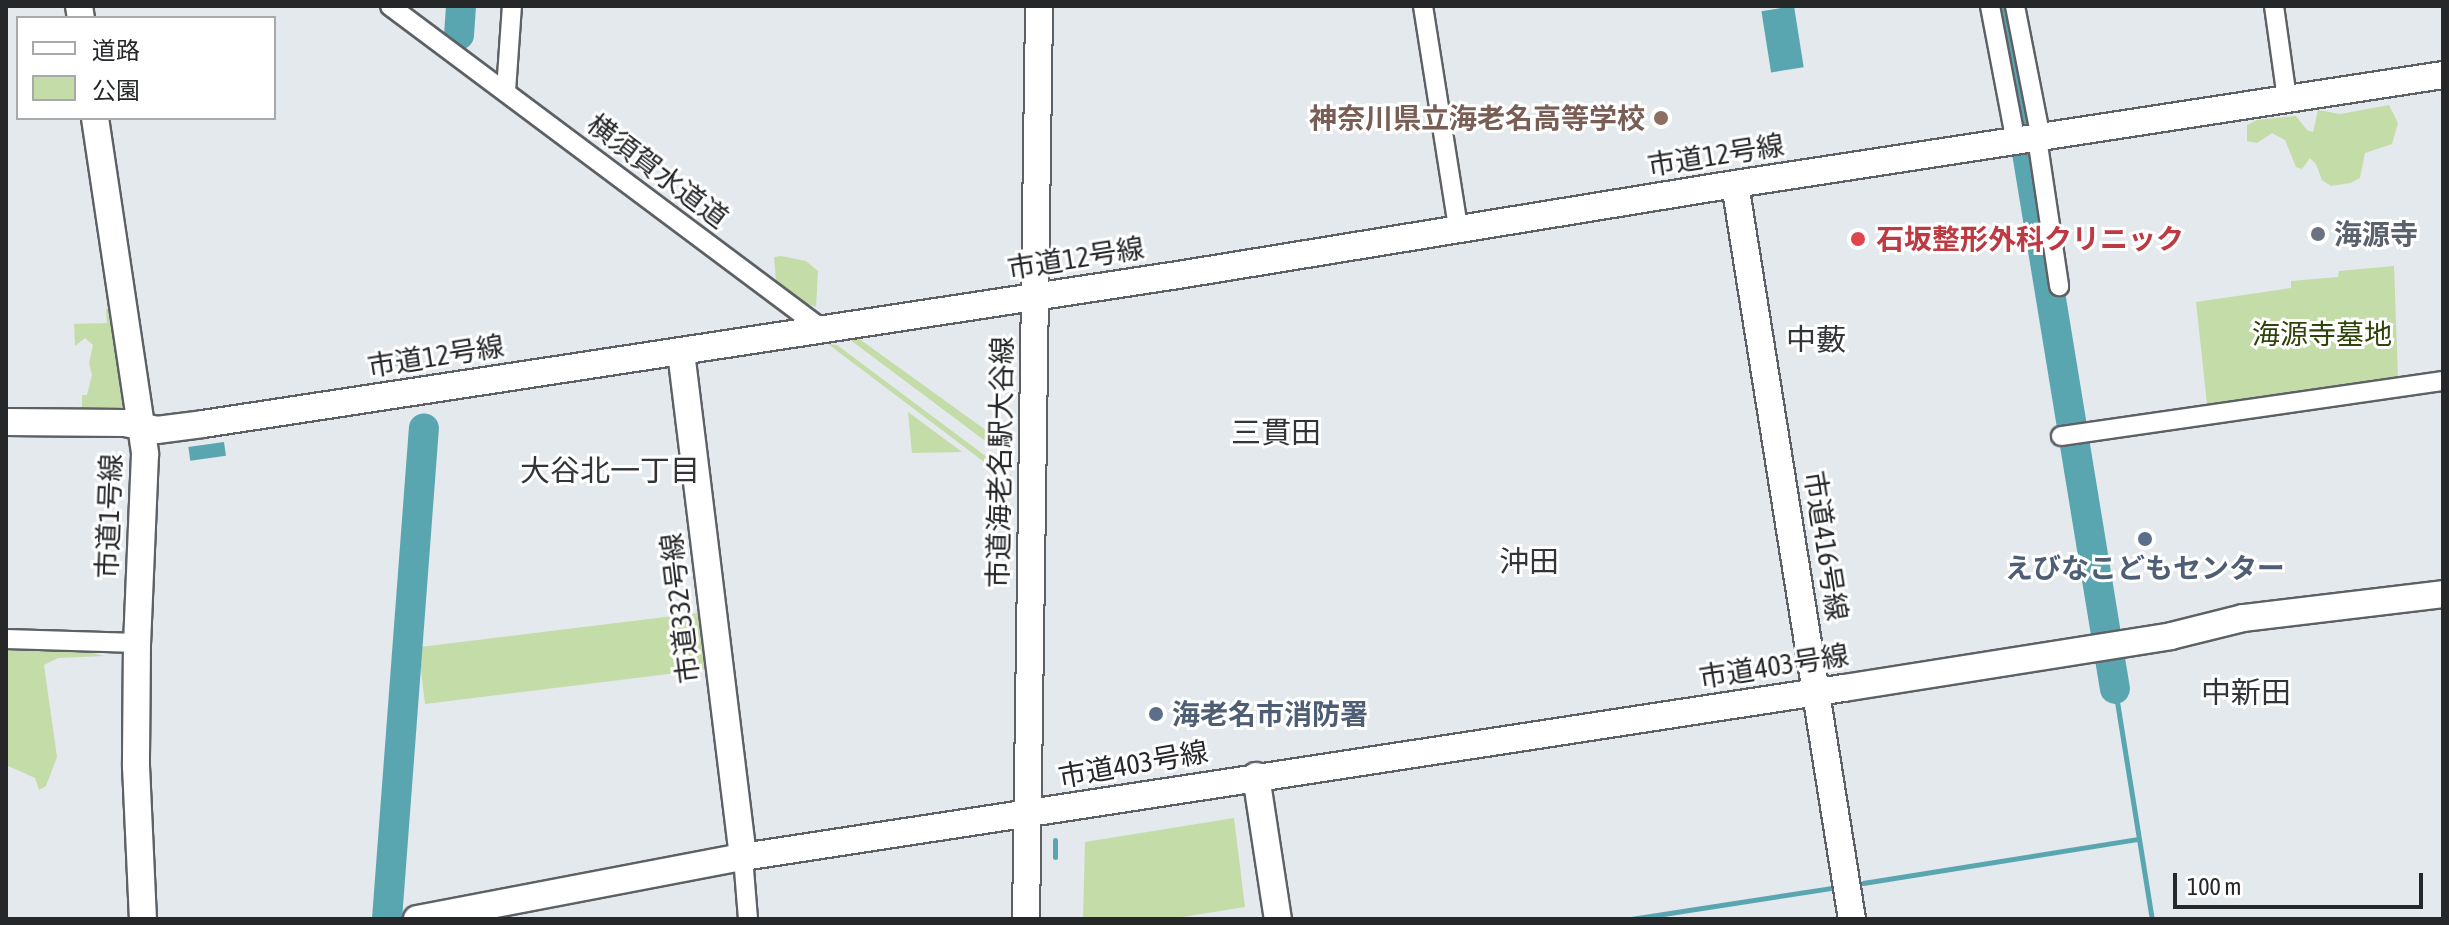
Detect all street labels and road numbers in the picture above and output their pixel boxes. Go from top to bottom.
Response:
street label: 横須賀水道道 [581,107,735,235]
street label: 市道12号線 [1645,128,1787,182]
street label: 市道12号線 [1005,231,1147,285]
street label: 市道12号線 [365,329,507,383]
street label: 市道海老名駅大谷線 [981,336,1019,588]
street label: 市道1号線 [90,453,128,579]
street label: 市道416号線 [1798,469,1854,623]
street label: 市道332号線 [654,531,706,685]
street label: 市道403号線 [1697,638,1851,694]
street label: 市道403号線 [1055,734,1211,794]

